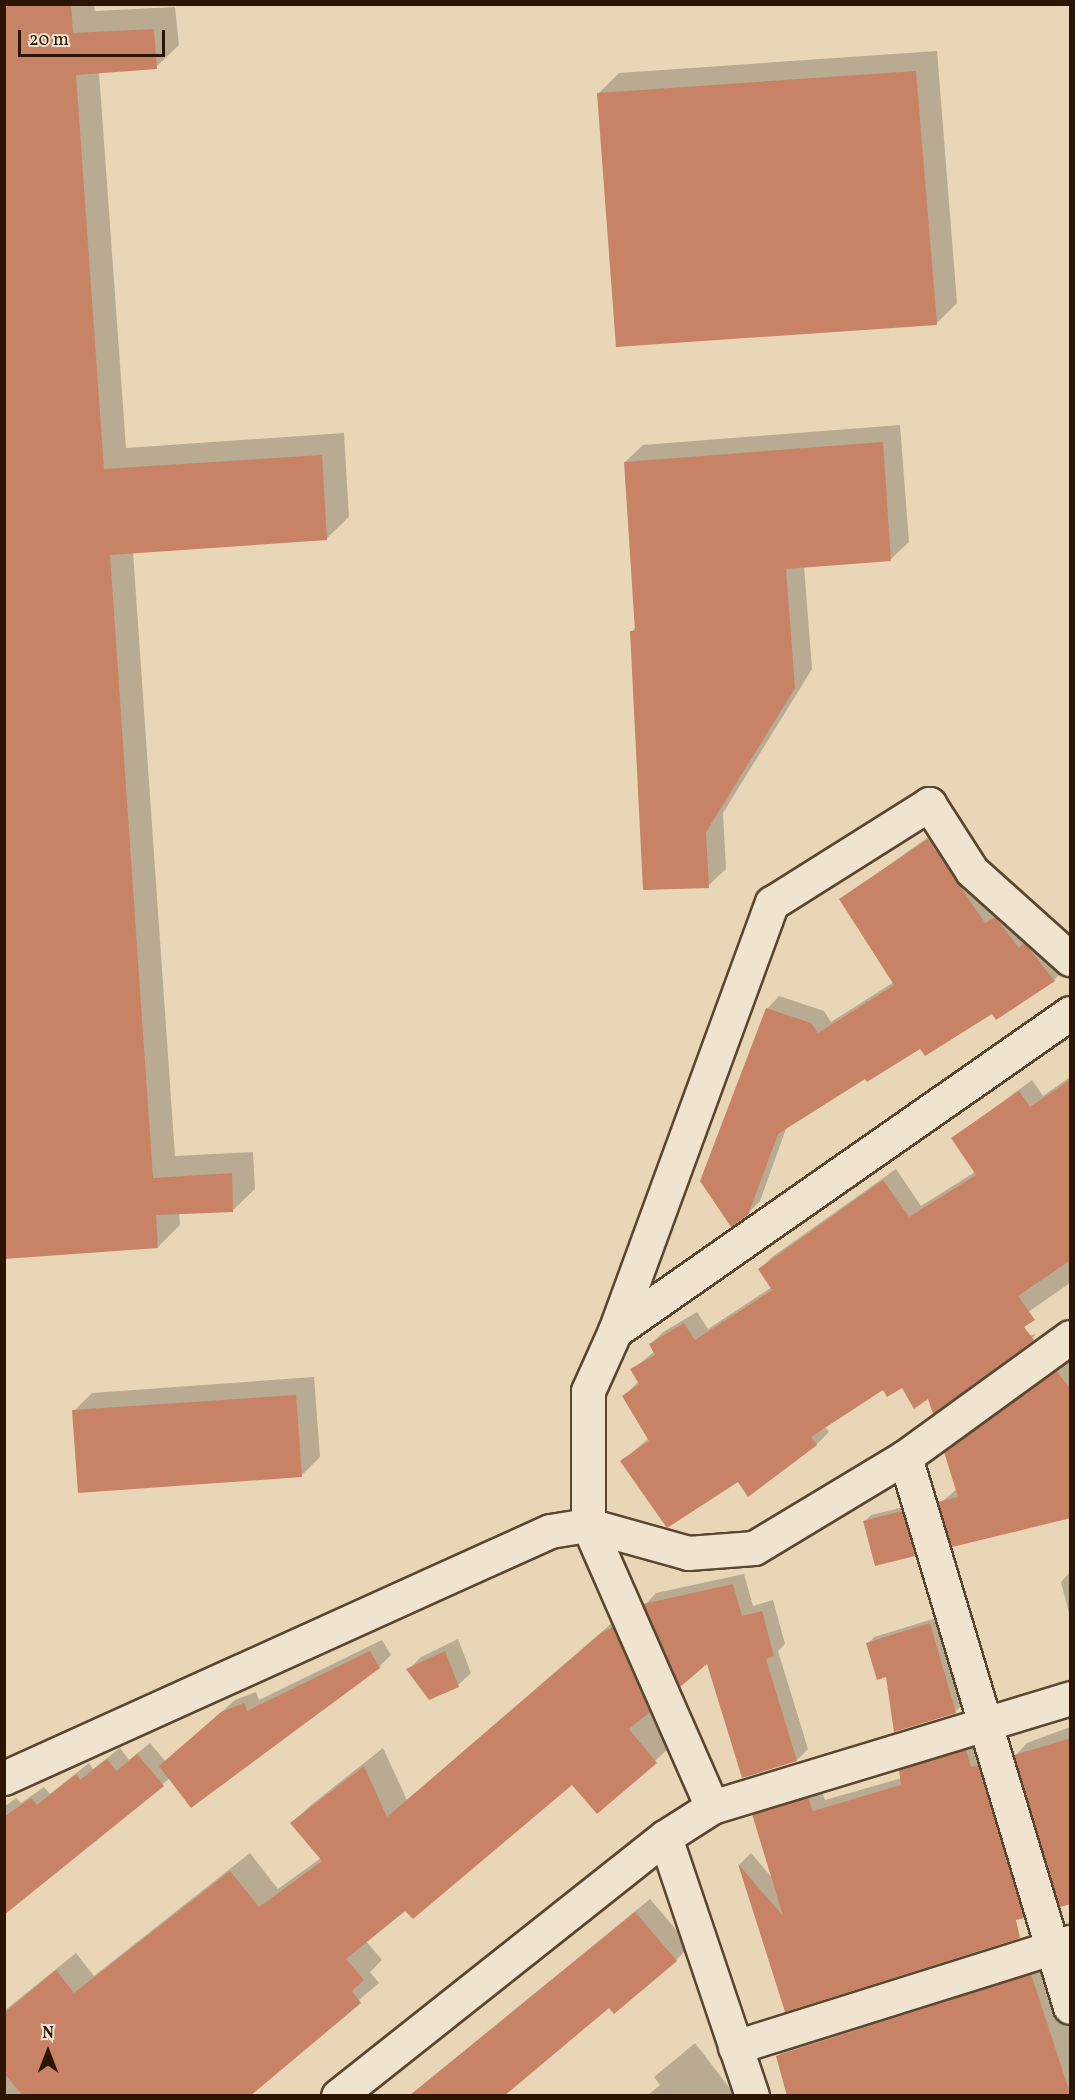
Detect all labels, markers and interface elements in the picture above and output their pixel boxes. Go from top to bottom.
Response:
scale bar [21,18,168,56]
text: 20 m [29,28,69,53]
north arrow [18,2022,78,2082]
text: N [42,2023,54,2045]

